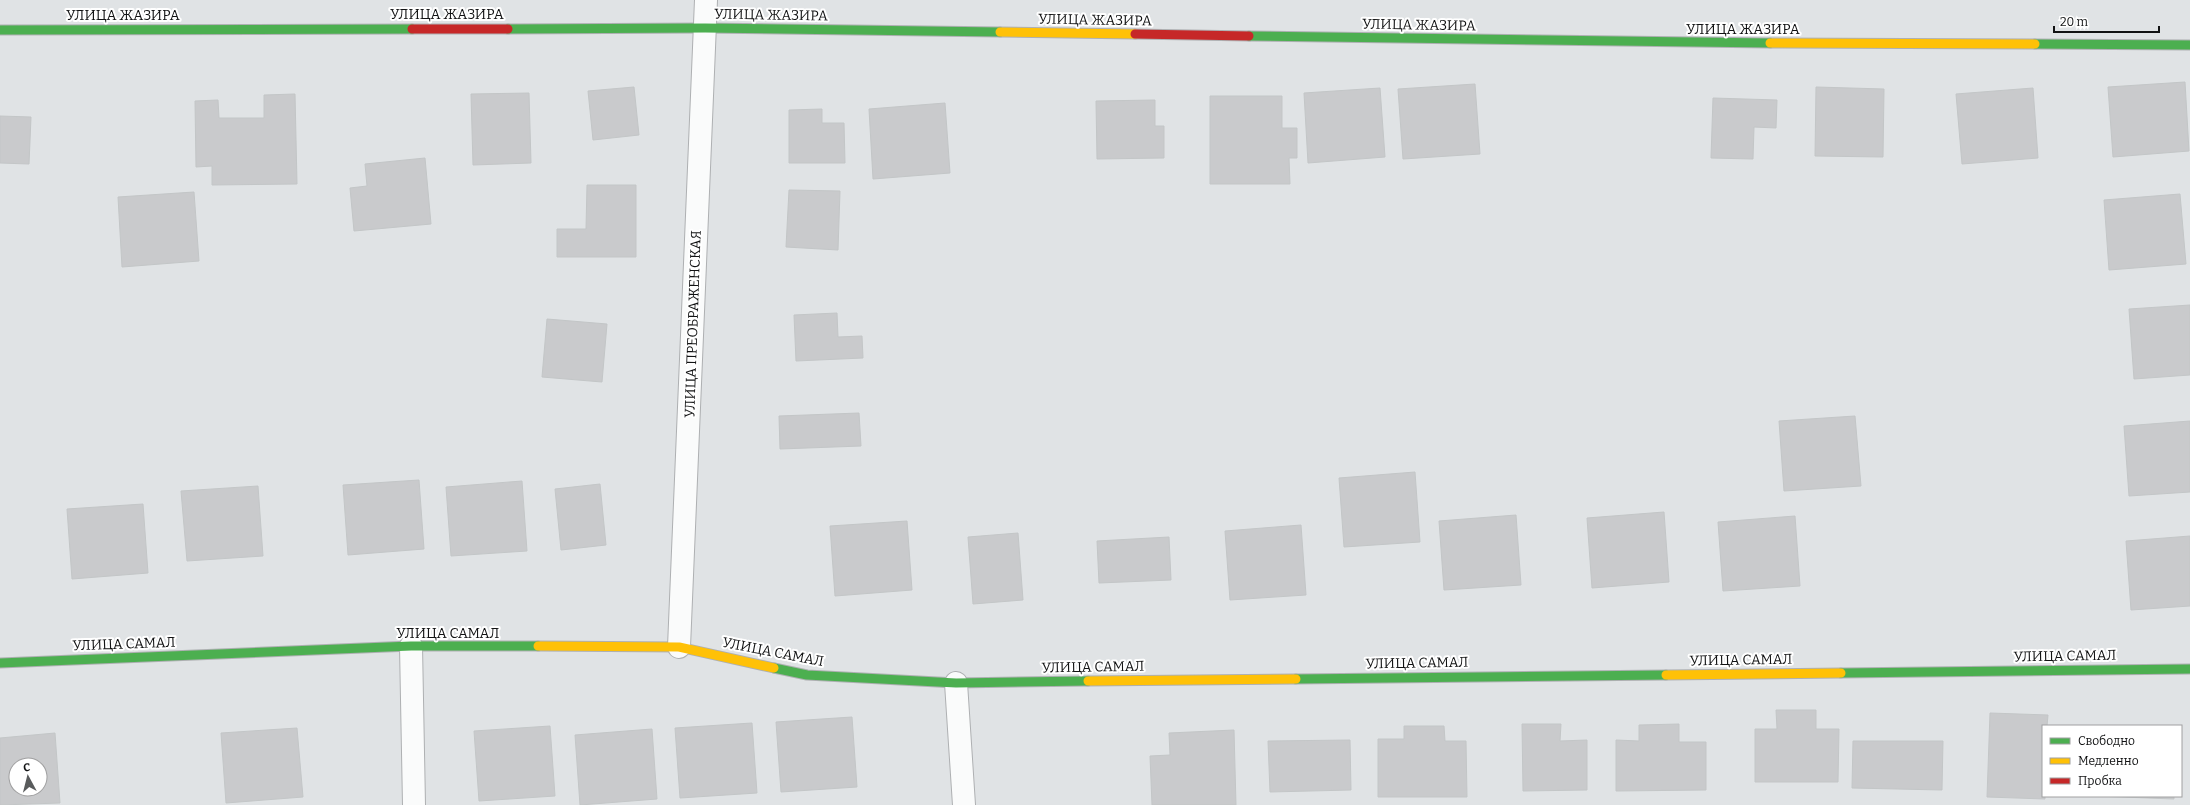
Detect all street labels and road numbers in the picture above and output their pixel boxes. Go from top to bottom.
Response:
street label: УЛИЦА ЖАЗИРА [390,6,504,23]
street label: УЛИЦА ЖАЗИРА [714,6,828,24]
street label: УЛИЦА ЖАЗИРА [66,7,180,24]
street label: УЛИЦА ЖАЗИРА [1038,11,1152,29]
street label: УЛИЦА ЖАЗИРА [1362,16,1476,34]
street label: УЛИЦА ЖАЗИРА [1686,21,1800,38]
street label: УЛИЦА ПРЕОБРАЖЕНСКАЯ [681,230,705,418]
street label: УЛИЦА САМАЛ [397,625,500,642]
street label: УЛИЦА САМАЛ [72,634,176,654]
street label: УЛИЦА САМАЛ [721,634,825,670]
street label: УЛИЦА САМАЛ [2013,647,2117,665]
street label: УЛИЦА САМАЛ [1689,651,1793,669]
street label: УЛИЦА САМАЛ [1365,654,1469,672]
street label: УЛИЦА САМАЛ [1041,658,1145,676]

